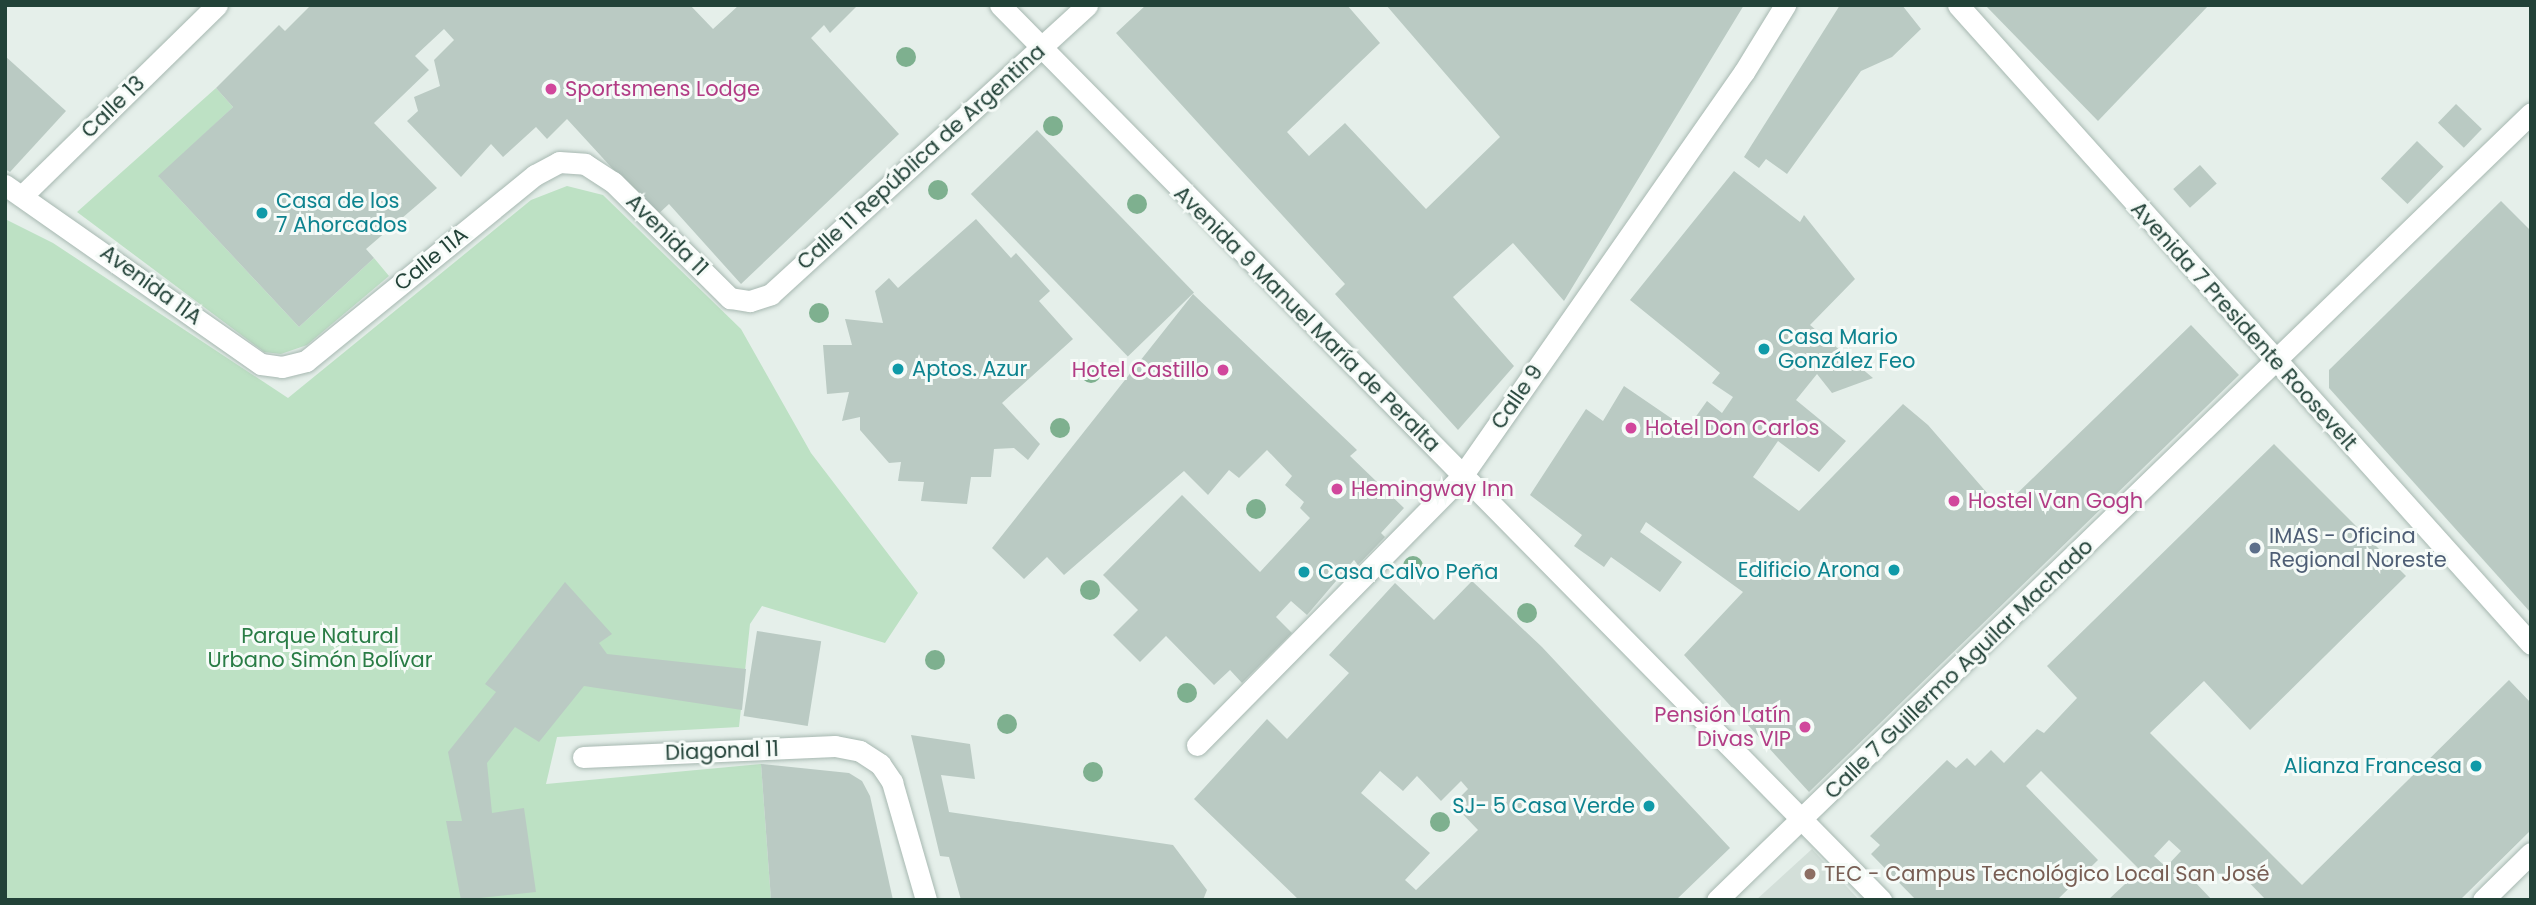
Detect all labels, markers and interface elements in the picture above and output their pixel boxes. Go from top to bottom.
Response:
street label: Calle 11 República de Argentina [792,39,1050,275]
street label: Calle 13 [76,71,150,143]
place label: Sportsmens Lodge [565,76,760,102]
marker: Sportsmens Lodge [543,81,559,97]
street label: Avenida 9 Manuel María de Peralta [1169,181,1445,457]
place label: Casa de los 7 Ahorcados [276,188,407,238]
street label: Avenida 11 [621,189,713,281]
street label: Avenida 7 Presidente Roosevelt [2126,196,2362,456]
marker: Casa de los 7 Ahorcados [254,205,270,221]
street label: Calle 11A [389,222,473,296]
street label: Avenida 11A [95,240,207,330]
place label: Casa Mario González Feo [1778,324,1915,374]
marker: Casa Mario González Feo [1756,341,1772,357]
place label: Aptos. Azur [912,356,1027,382]
place label: Hotel Castillo [1072,357,1209,383]
street label: Calle 9 [1486,360,1548,434]
marker: Aptos. Azur [890,361,906,377]
marker: Hotel Castillo [1215,362,1231,378]
place label: Hotel Don Carlos [1645,415,1820,441]
marker: Hotel Don Carlos [1623,420,1639,436]
place label: Hemingway Inn [1351,476,1514,502]
marker: Hemingway Inn [1329,481,1345,497]
place label: Hostel Van Gogh [1968,488,2143,514]
marker: Hostel Van Gogh [1946,493,1962,509]
place label: IMAS - Oficina Regional Noreste [2269,523,2447,573]
street label: Calle 7 Guillermo Aguilar Machado [1820,534,2098,804]
marker: IMAS - Oficina Regional Noreste [2247,540,2263,556]
place label: Edificio Arona [1738,557,1880,583]
place label: Casa Calvo Peña [1318,559,1498,585]
marker: Edificio Arona [1886,562,1902,578]
marker: Casa Calvo Peña [1296,564,1312,580]
park label: Parque Natural Urbano Simón Bolívar [208,623,432,673]
place label: Pensión Latín Divas VIP [1654,702,1791,752]
marker: Pensión Latín Divas VIP [1797,719,1813,735]
street label: Diagonal 11 [665,736,779,766]
place label: Alianza Francesa [2284,753,2462,779]
marker: Alianza Francesa [2468,758,2484,774]
place label: SJ- 5 Casa Verde [1452,793,1635,819]
marker: SJ- 5 Casa Verde [1641,798,1657,814]
place label: TEC - Campus Tecnológico Local San José [1824,861,2269,887]
marker: TEC - Campus Tecnológico Local San José [1802,866,1818,882]

